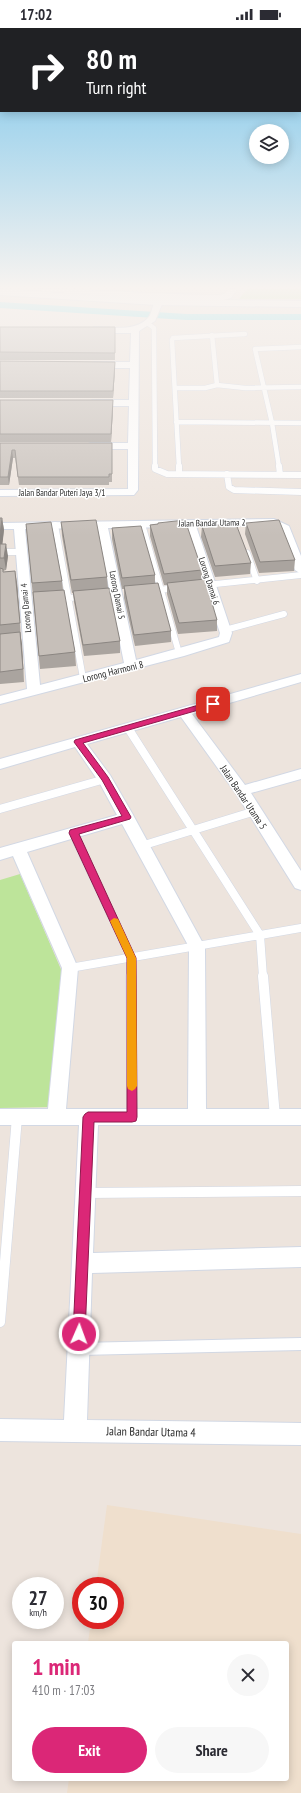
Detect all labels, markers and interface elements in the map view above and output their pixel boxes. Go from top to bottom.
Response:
text: 17:02 [20,5,52,24]
text: 80 m [86,40,137,77]
icon: right [20,44,72,96]
text: Turn right [86,76,146,99]
map controls [249,124,289,164]
button: layers [249,124,289,164]
street label: Jalan Bandar Puteri Jaya 3/1 [18,487,105,498]
street label: Jalan Bandar Utama 2 [177,516,246,529]
street label: Lorong Damai 6 [197,556,222,606]
street label: Lorong Damai 5 [107,570,128,620]
street label: Lorong Damai 4 [18,583,33,633]
street label: Lorong Harmoni 8 [81,658,145,685]
pin [196,687,230,721]
icon: arrive [202,693,224,715]
street label: Jalan Bandar Utama 5 [217,762,270,832]
position arrow [58,1313,100,1355]
street label: Jalan Bandar Utama 4 [105,1423,197,1440]
speed limit sign: 30 [72,1577,124,1629]
text: 27 [28,1585,48,1611]
text: km/h [29,1606,47,1619]
text: 1 min [32,1651,80,1682]
button: close [227,1654,269,1696]
text: 410 m · 17:03 [32,1682,95,1699]
button: Exit [32,1727,147,1773]
button: Share [155,1727,269,1773]

